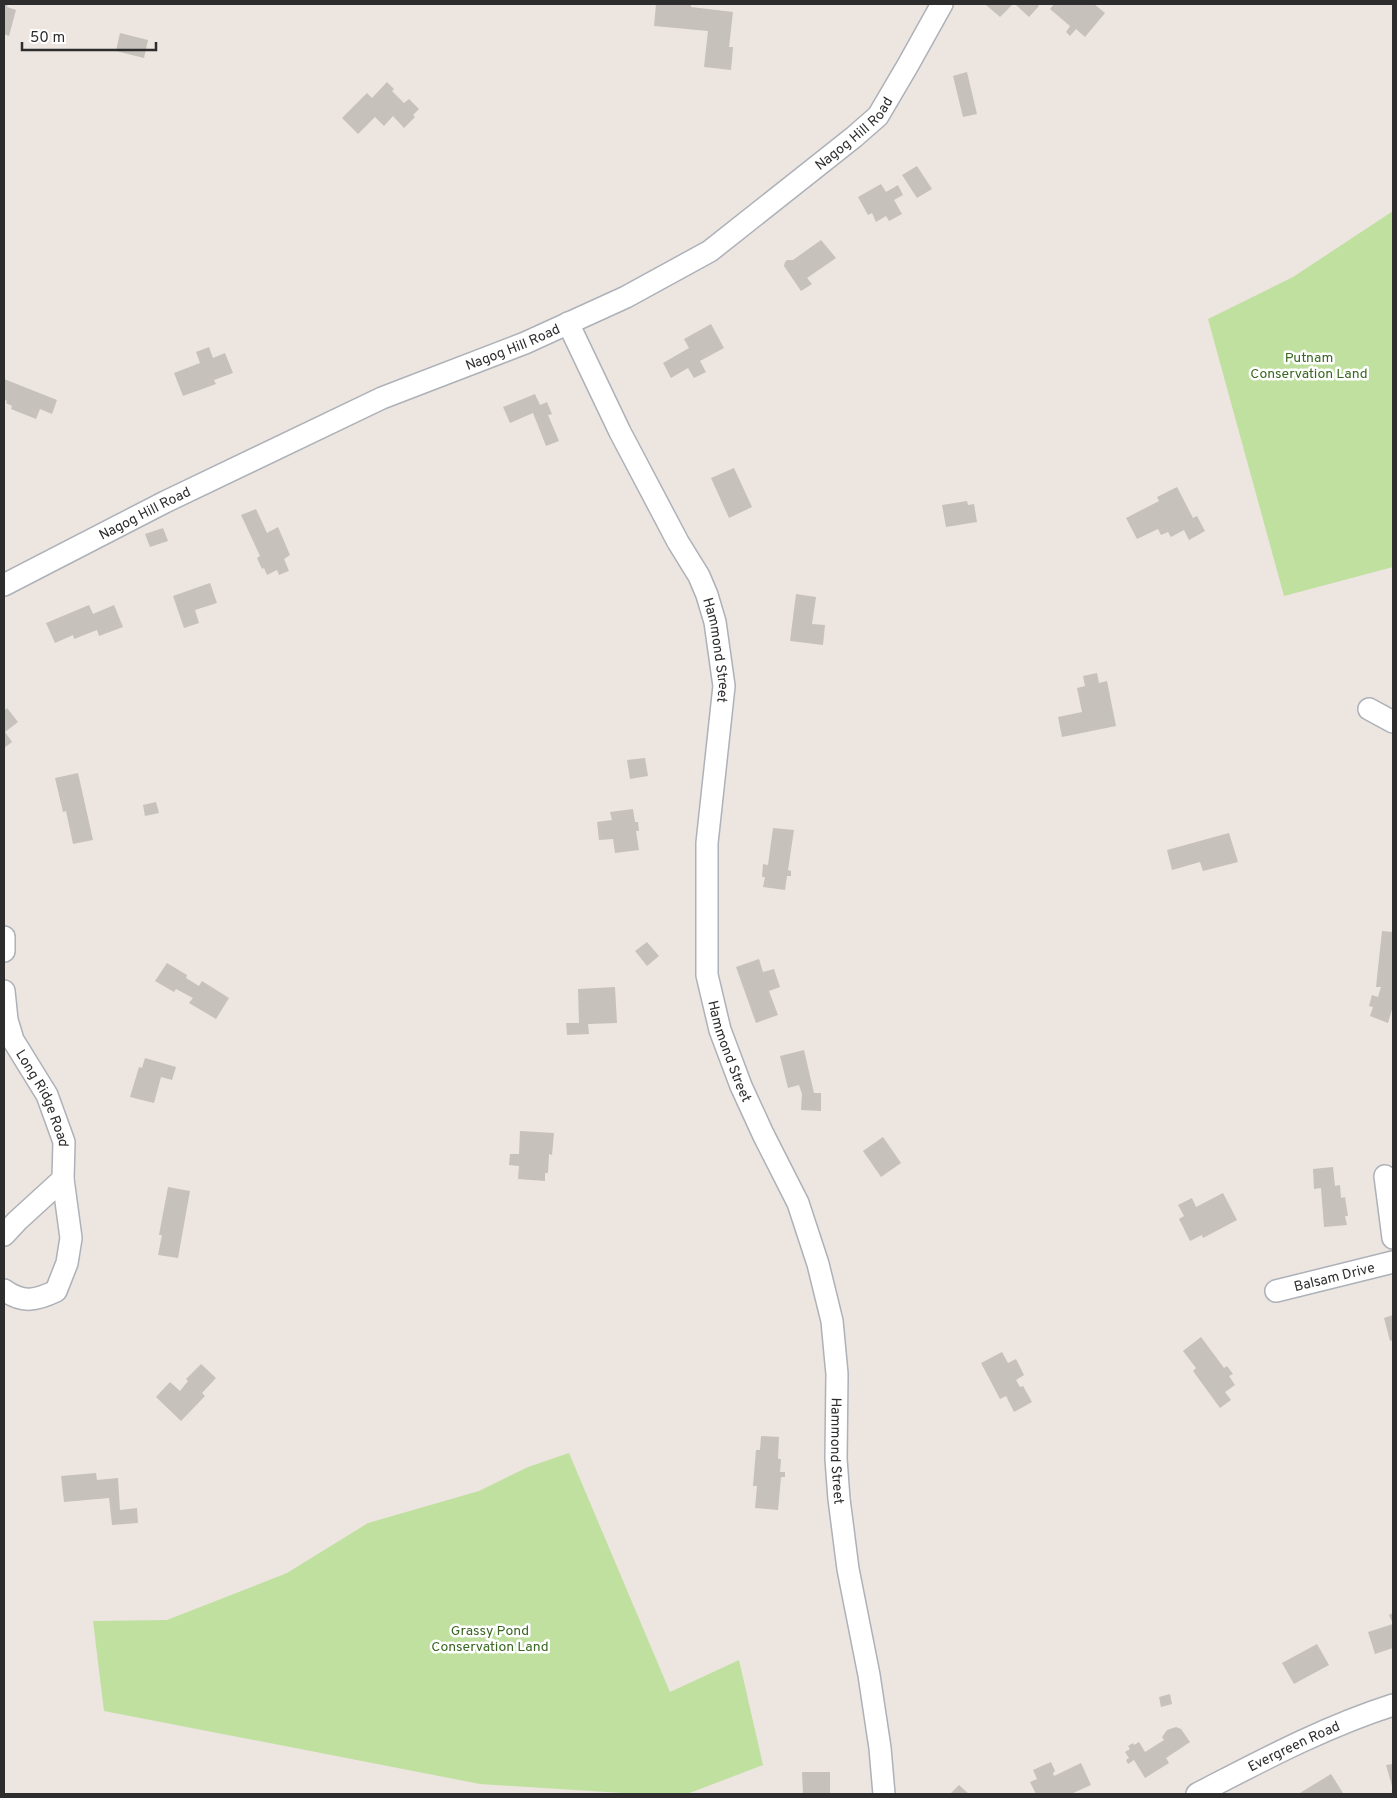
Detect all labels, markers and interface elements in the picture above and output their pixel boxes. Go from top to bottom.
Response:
scale bar [22,20,156,52]
text: 50 m [30,29,65,48]
street label: Nagog Hill Road [812,94,897,174]
street label: Nagog Hill Road [463,321,563,375]
park label: Putnam Conservation Land [1250,350,1368,383]
street label: Nagog Hill Road [97,484,194,545]
street label: Hammond Street [698,596,731,704]
street label: Hammond Street [703,999,754,1105]
street label: Long Ridge Road [11,1047,71,1147]
street label: Balsam Drive [1292,1260,1377,1296]
street label: Hammond Street [826,1398,847,1505]
park label: Grassy Pond Conservation Land [431,1623,549,1656]
street label: Evergreen Road [1245,1718,1343,1776]

